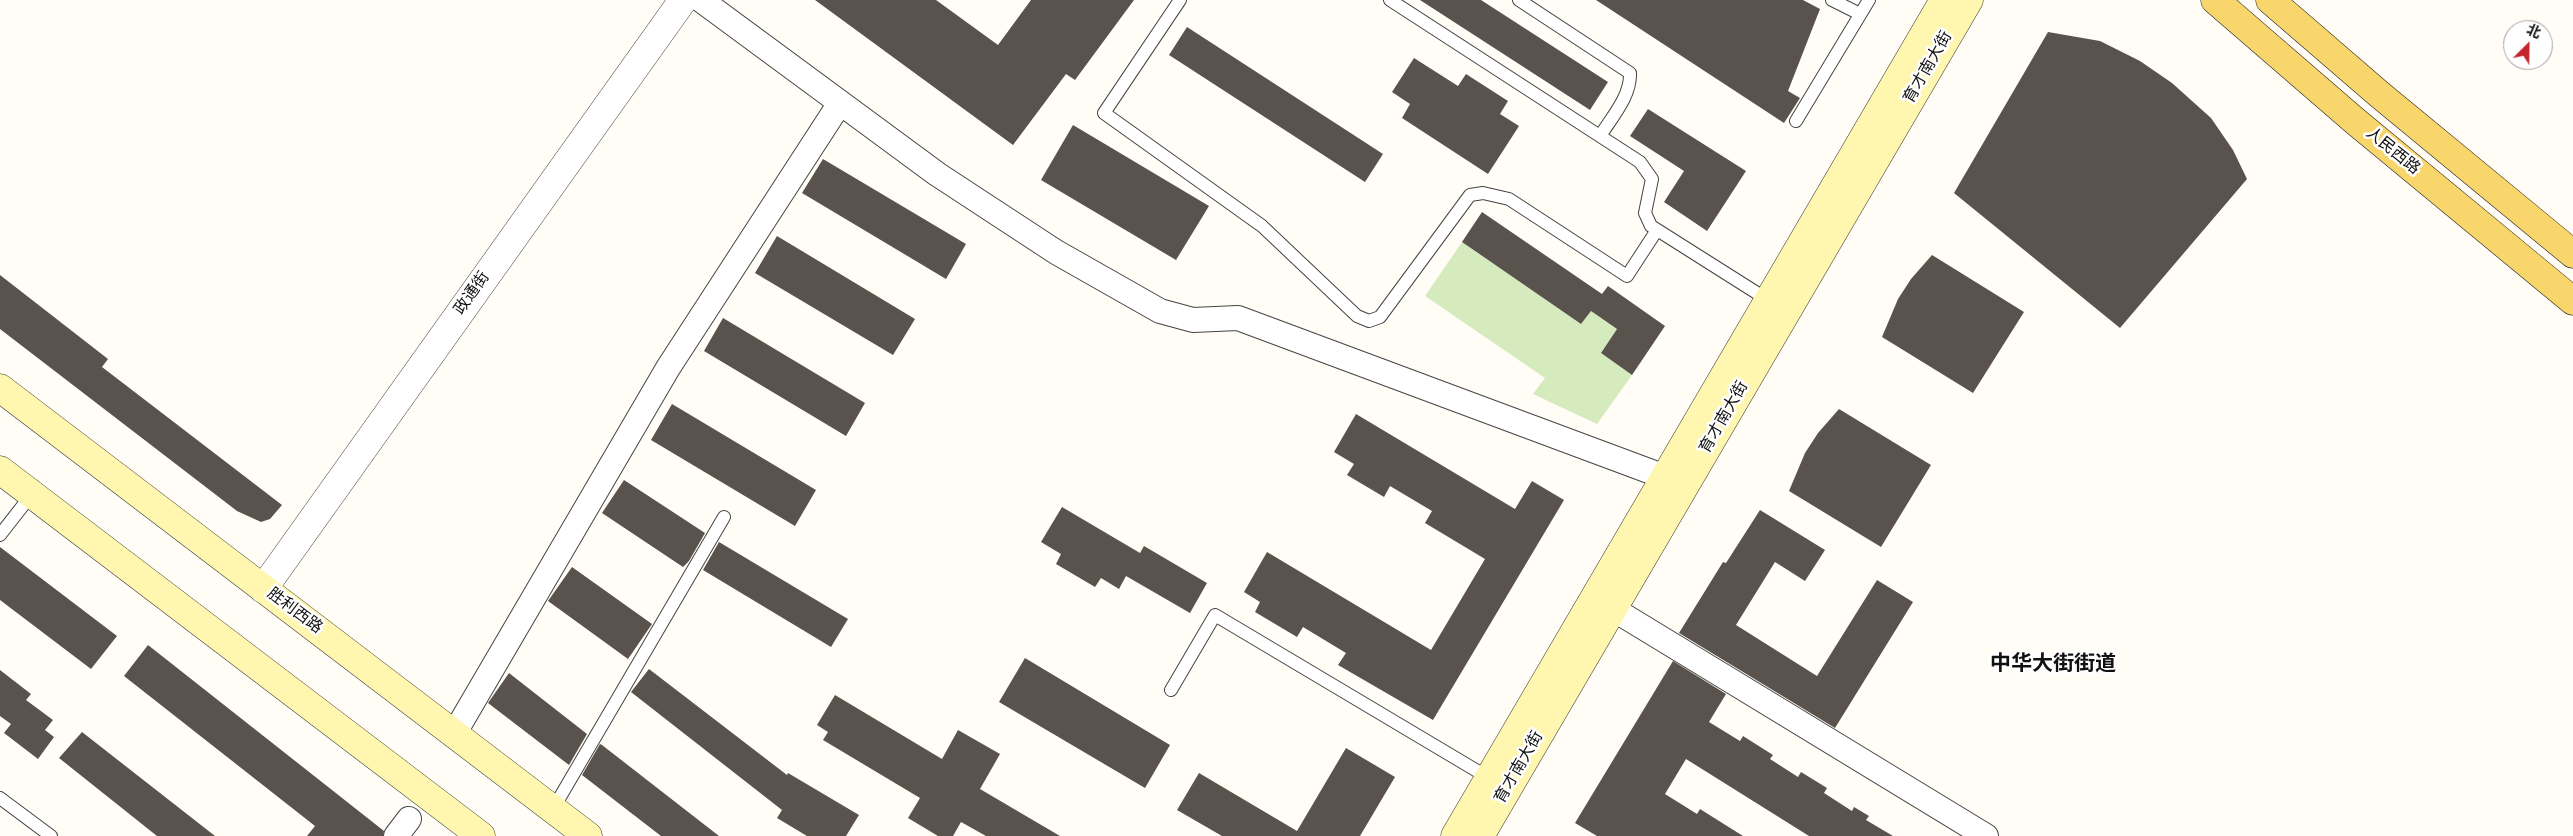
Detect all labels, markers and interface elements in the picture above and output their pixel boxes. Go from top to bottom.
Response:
text: 北 [2523,19,2544,44]
north arrow [2503,20,2553,70]
street label: 育才南大街 [1901,29,1957,107]
street label: 人民西路 [2361,124,2423,180]
street label: 政通街 [451,269,495,319]
street label: 育才南大街 [1697,379,1753,457]
street label: 胜利西路 [263,585,325,639]
district label: 中华大街街道 [1990,653,2116,679]
street label: 育才南大街 [1492,729,1548,807]

